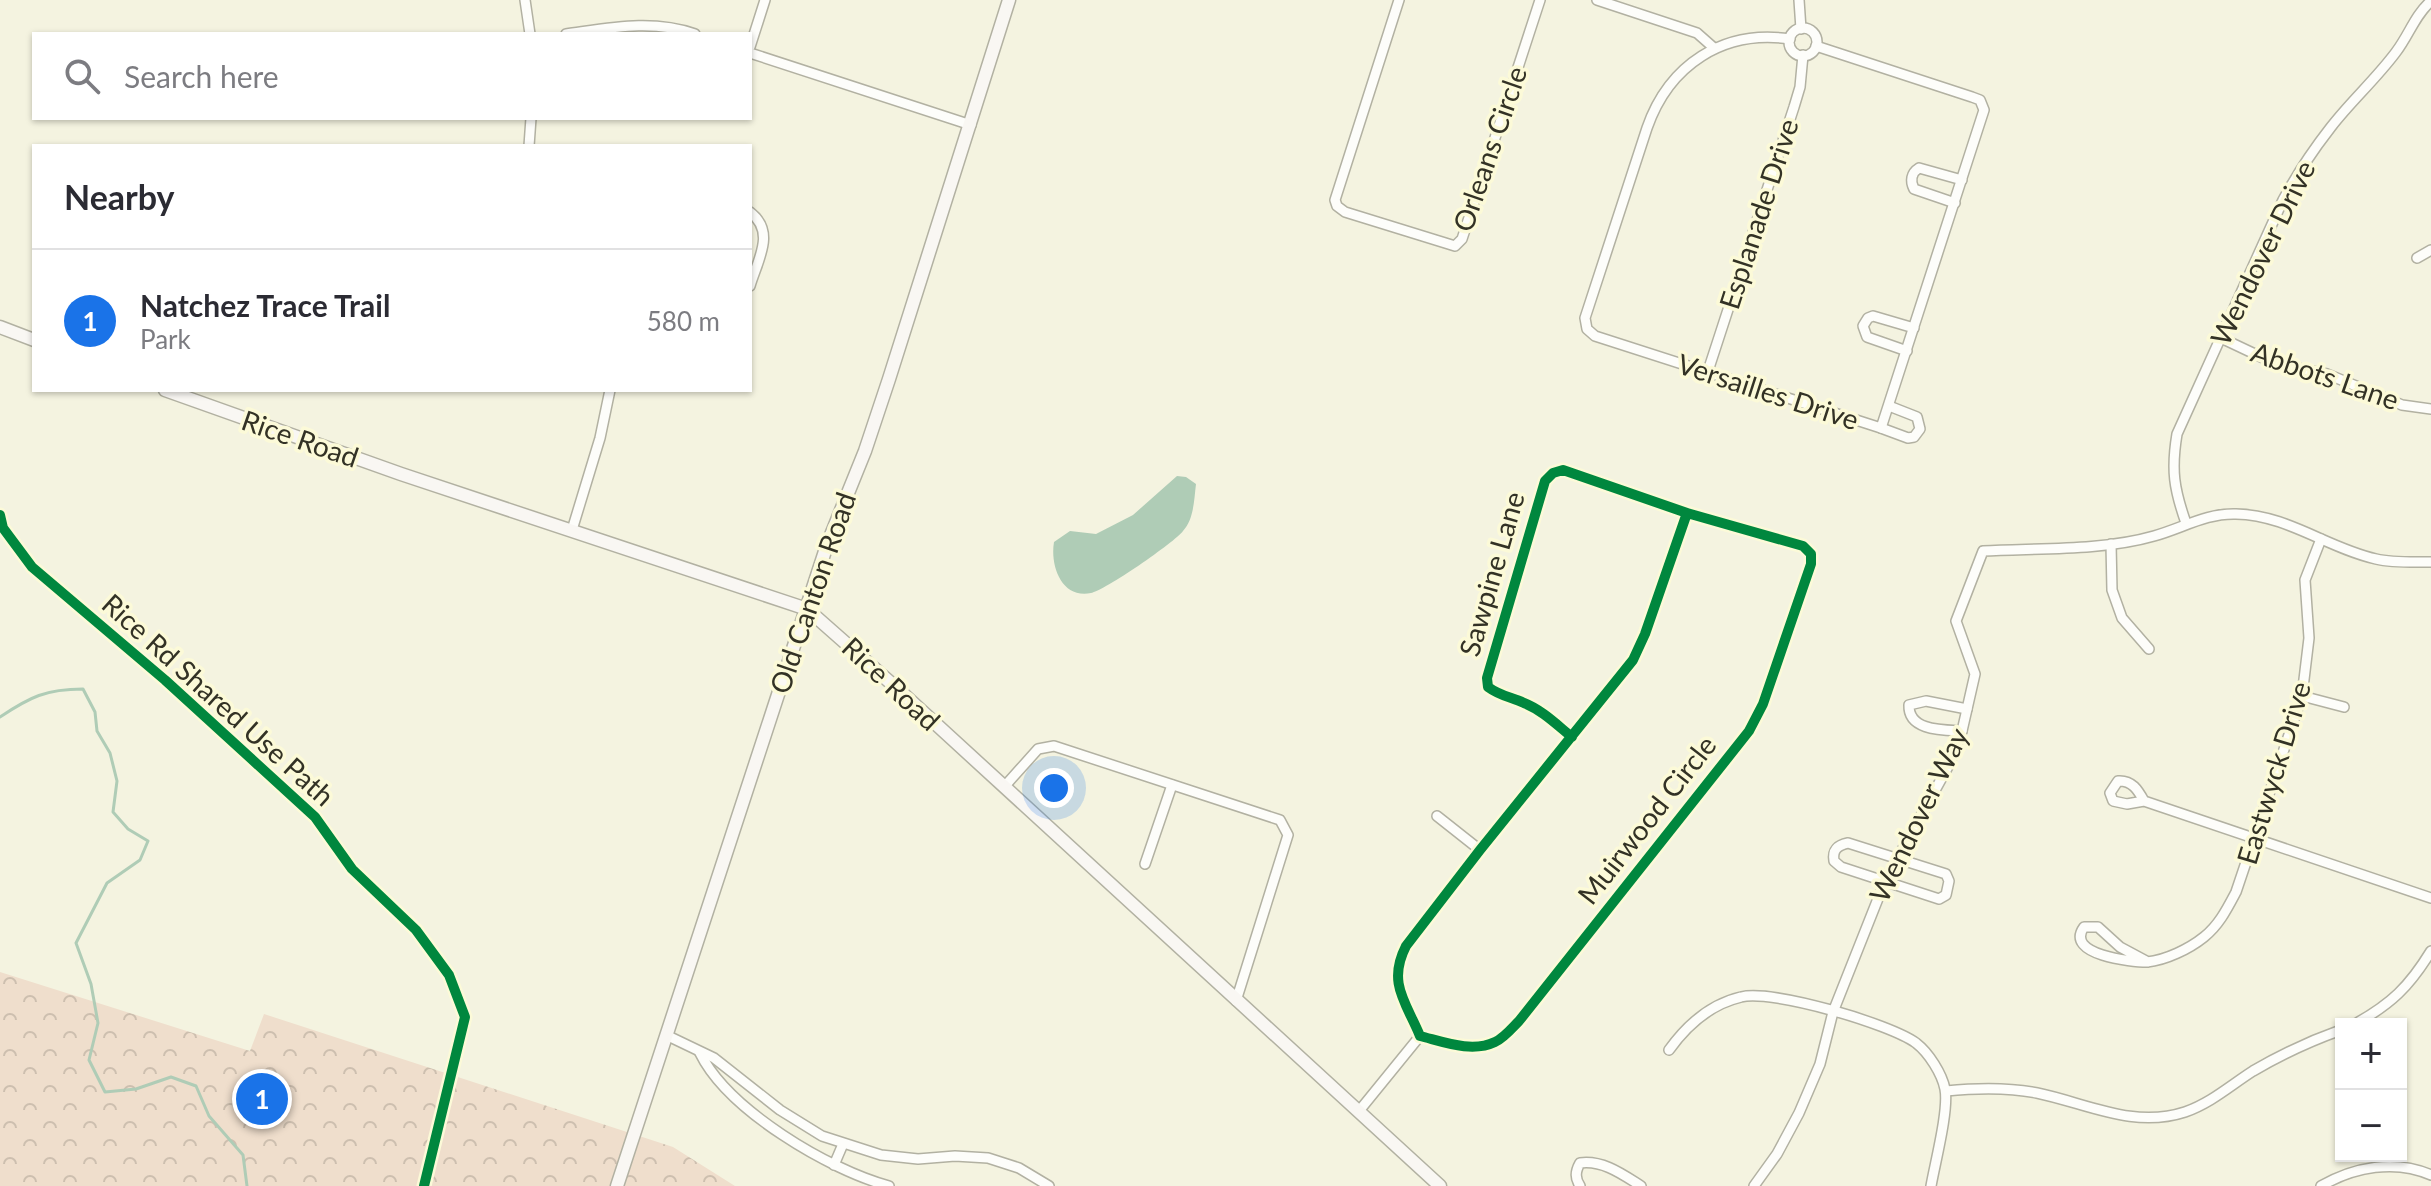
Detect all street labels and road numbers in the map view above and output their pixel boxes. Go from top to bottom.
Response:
street label: Orleans Circle [1445,62,1533,236]
street label: Esplanade Drive [1711,114,1805,313]
street label: Wendover Drive [2203,155,2322,351]
street label: Abbots Lane [2247,334,2404,416]
street label: Versailles Drive [1673,346,1863,436]
street label: Rice Road [237,402,363,474]
street label: Old Canton Road [762,488,862,698]
street label: Sawpine Lane [1451,488,1531,660]
street label: Rice Rd Shared Use Path [96,586,342,812]
street label: Rice Road [836,629,948,737]
street label: Eastwyck Drive [2229,677,2317,868]
street label: Wendover Way [1861,721,1975,907]
street label: Muirwood Circle [1570,728,1723,910]

